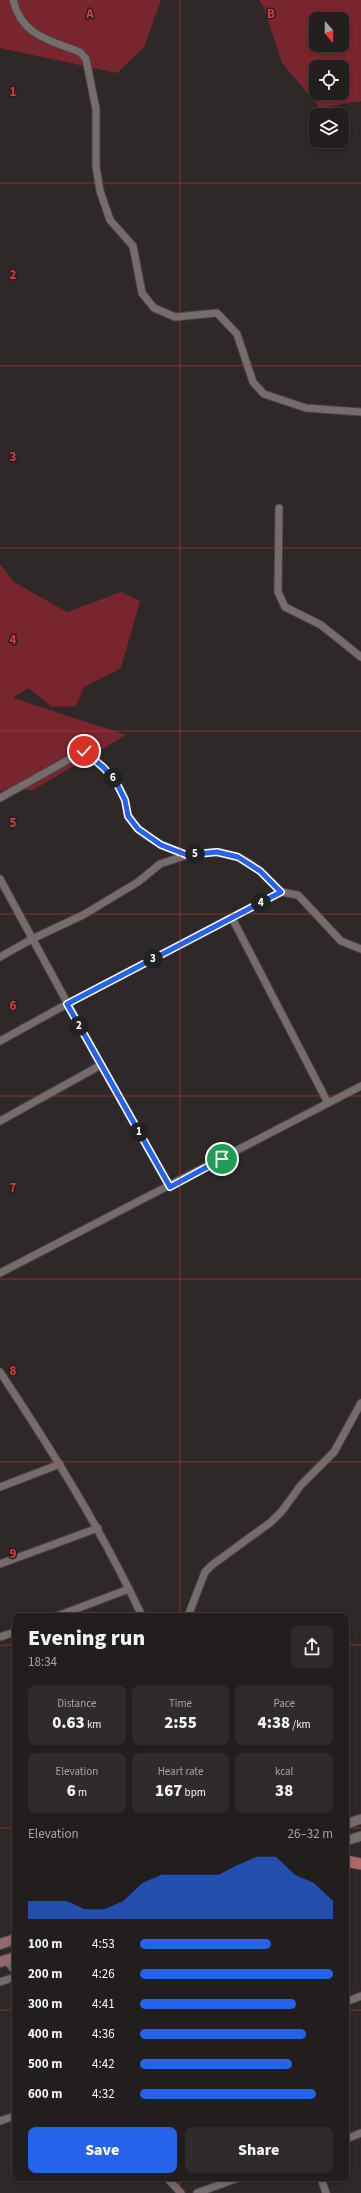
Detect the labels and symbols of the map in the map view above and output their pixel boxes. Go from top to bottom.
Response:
text: A [85,5,94,23]
text: B [267,5,275,23]
north arrow [309,12,349,52]
text: 1 [10,83,17,101]
text: 2 [10,266,17,284]
text: 3 [10,448,17,466]
text: 4 [10,631,17,649]
pin [67,734,101,768]
pin: 6 [103,768,123,788]
text: 5 [10,814,17,832]
pin: 5 [185,844,205,864]
pin: 4 [251,893,271,913]
pin: 3 [143,949,163,969]
text: 6 [10,997,17,1015]
pin: 2 [69,1016,89,1036]
pin: 1 [129,1122,149,1142]
pin [205,1142,239,1176]
text: 7 [10,1179,17,1197]
text: 8 [10,1362,17,1380]
text: 9 [10,1545,17,1563]

